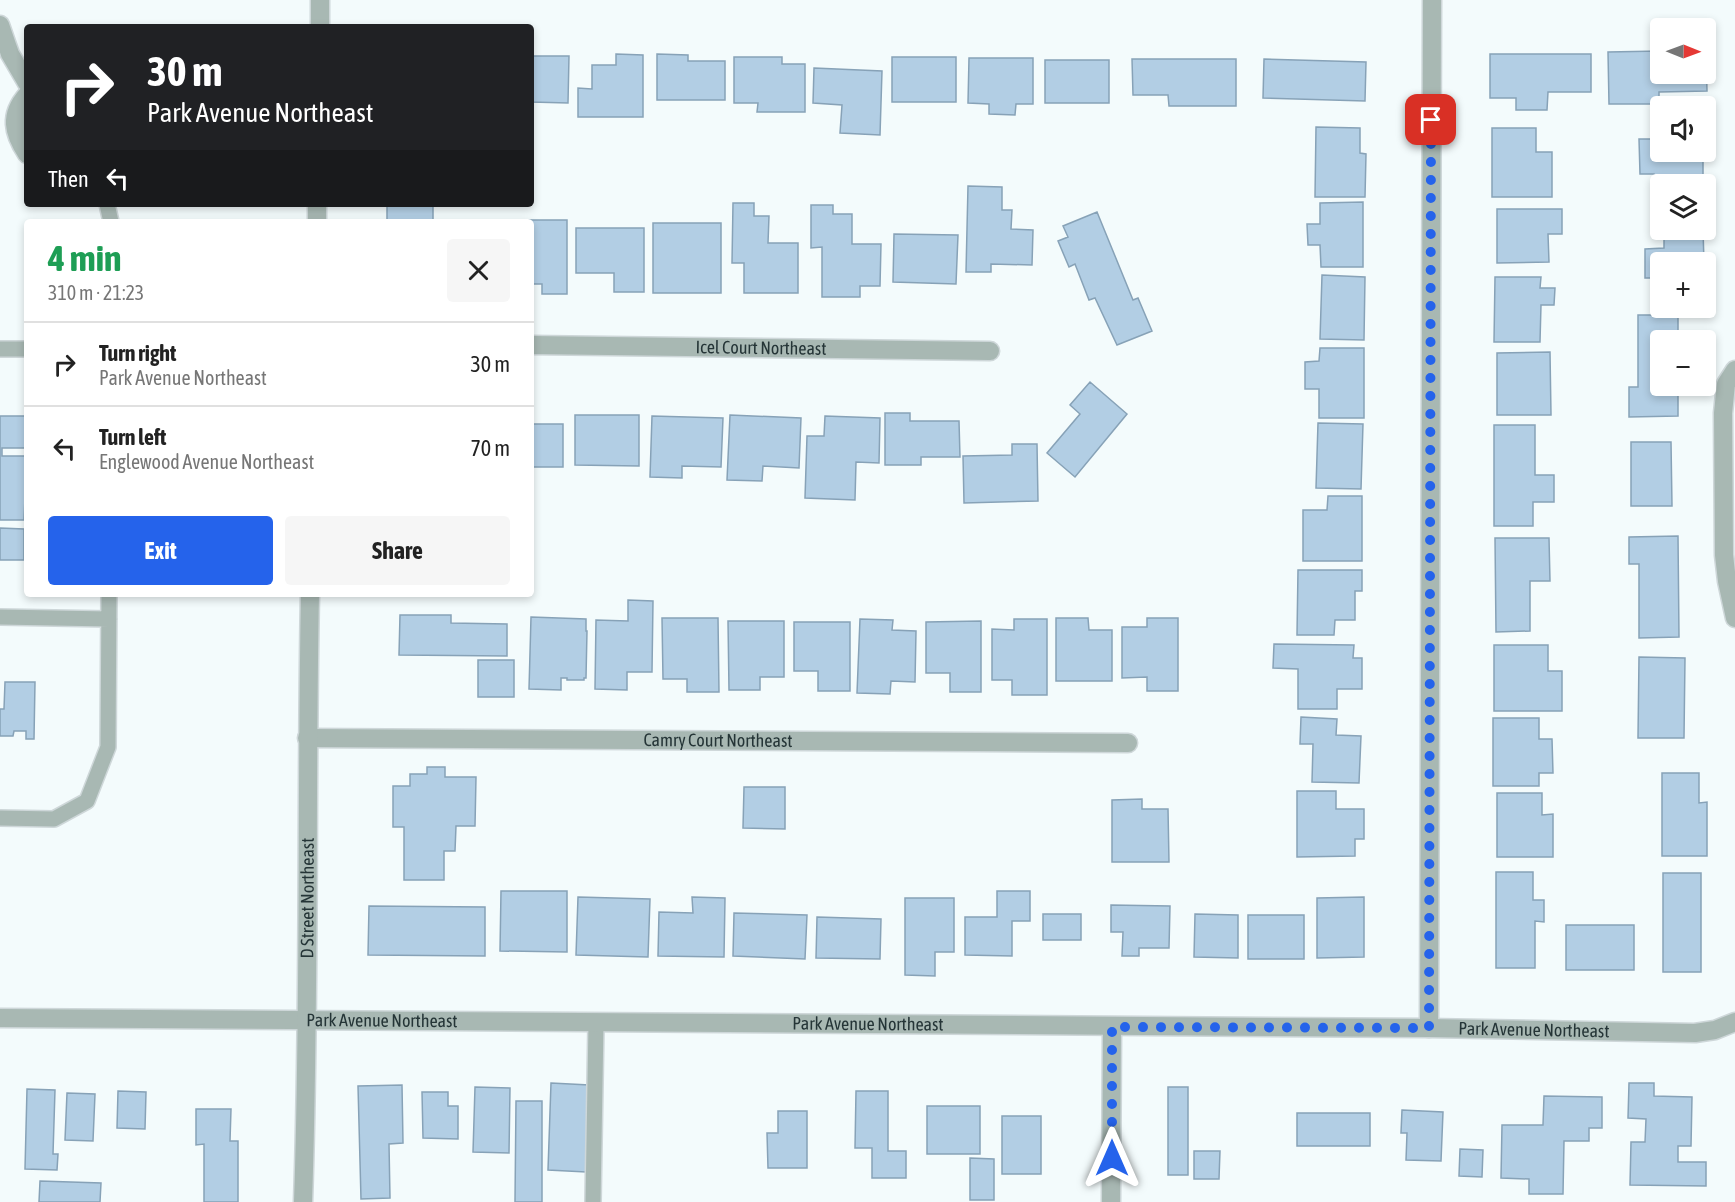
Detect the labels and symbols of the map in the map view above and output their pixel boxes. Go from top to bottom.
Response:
north arrow [1650,18,1716,84]
pin [1405,94,1456,145]
street label: Icel Court Northeast [695,336,827,359]
street label: Camry Court Northeast [643,729,793,751]
street label: D Street Northeast [296,838,318,959]
street label: Park Avenue Northeast [306,1009,458,1031]
street label: Park Avenue Northeast [792,1013,944,1035]
street label: Park Avenue Northeast [1458,1018,1610,1041]
position arrow [1080,1126,1144,1190]

